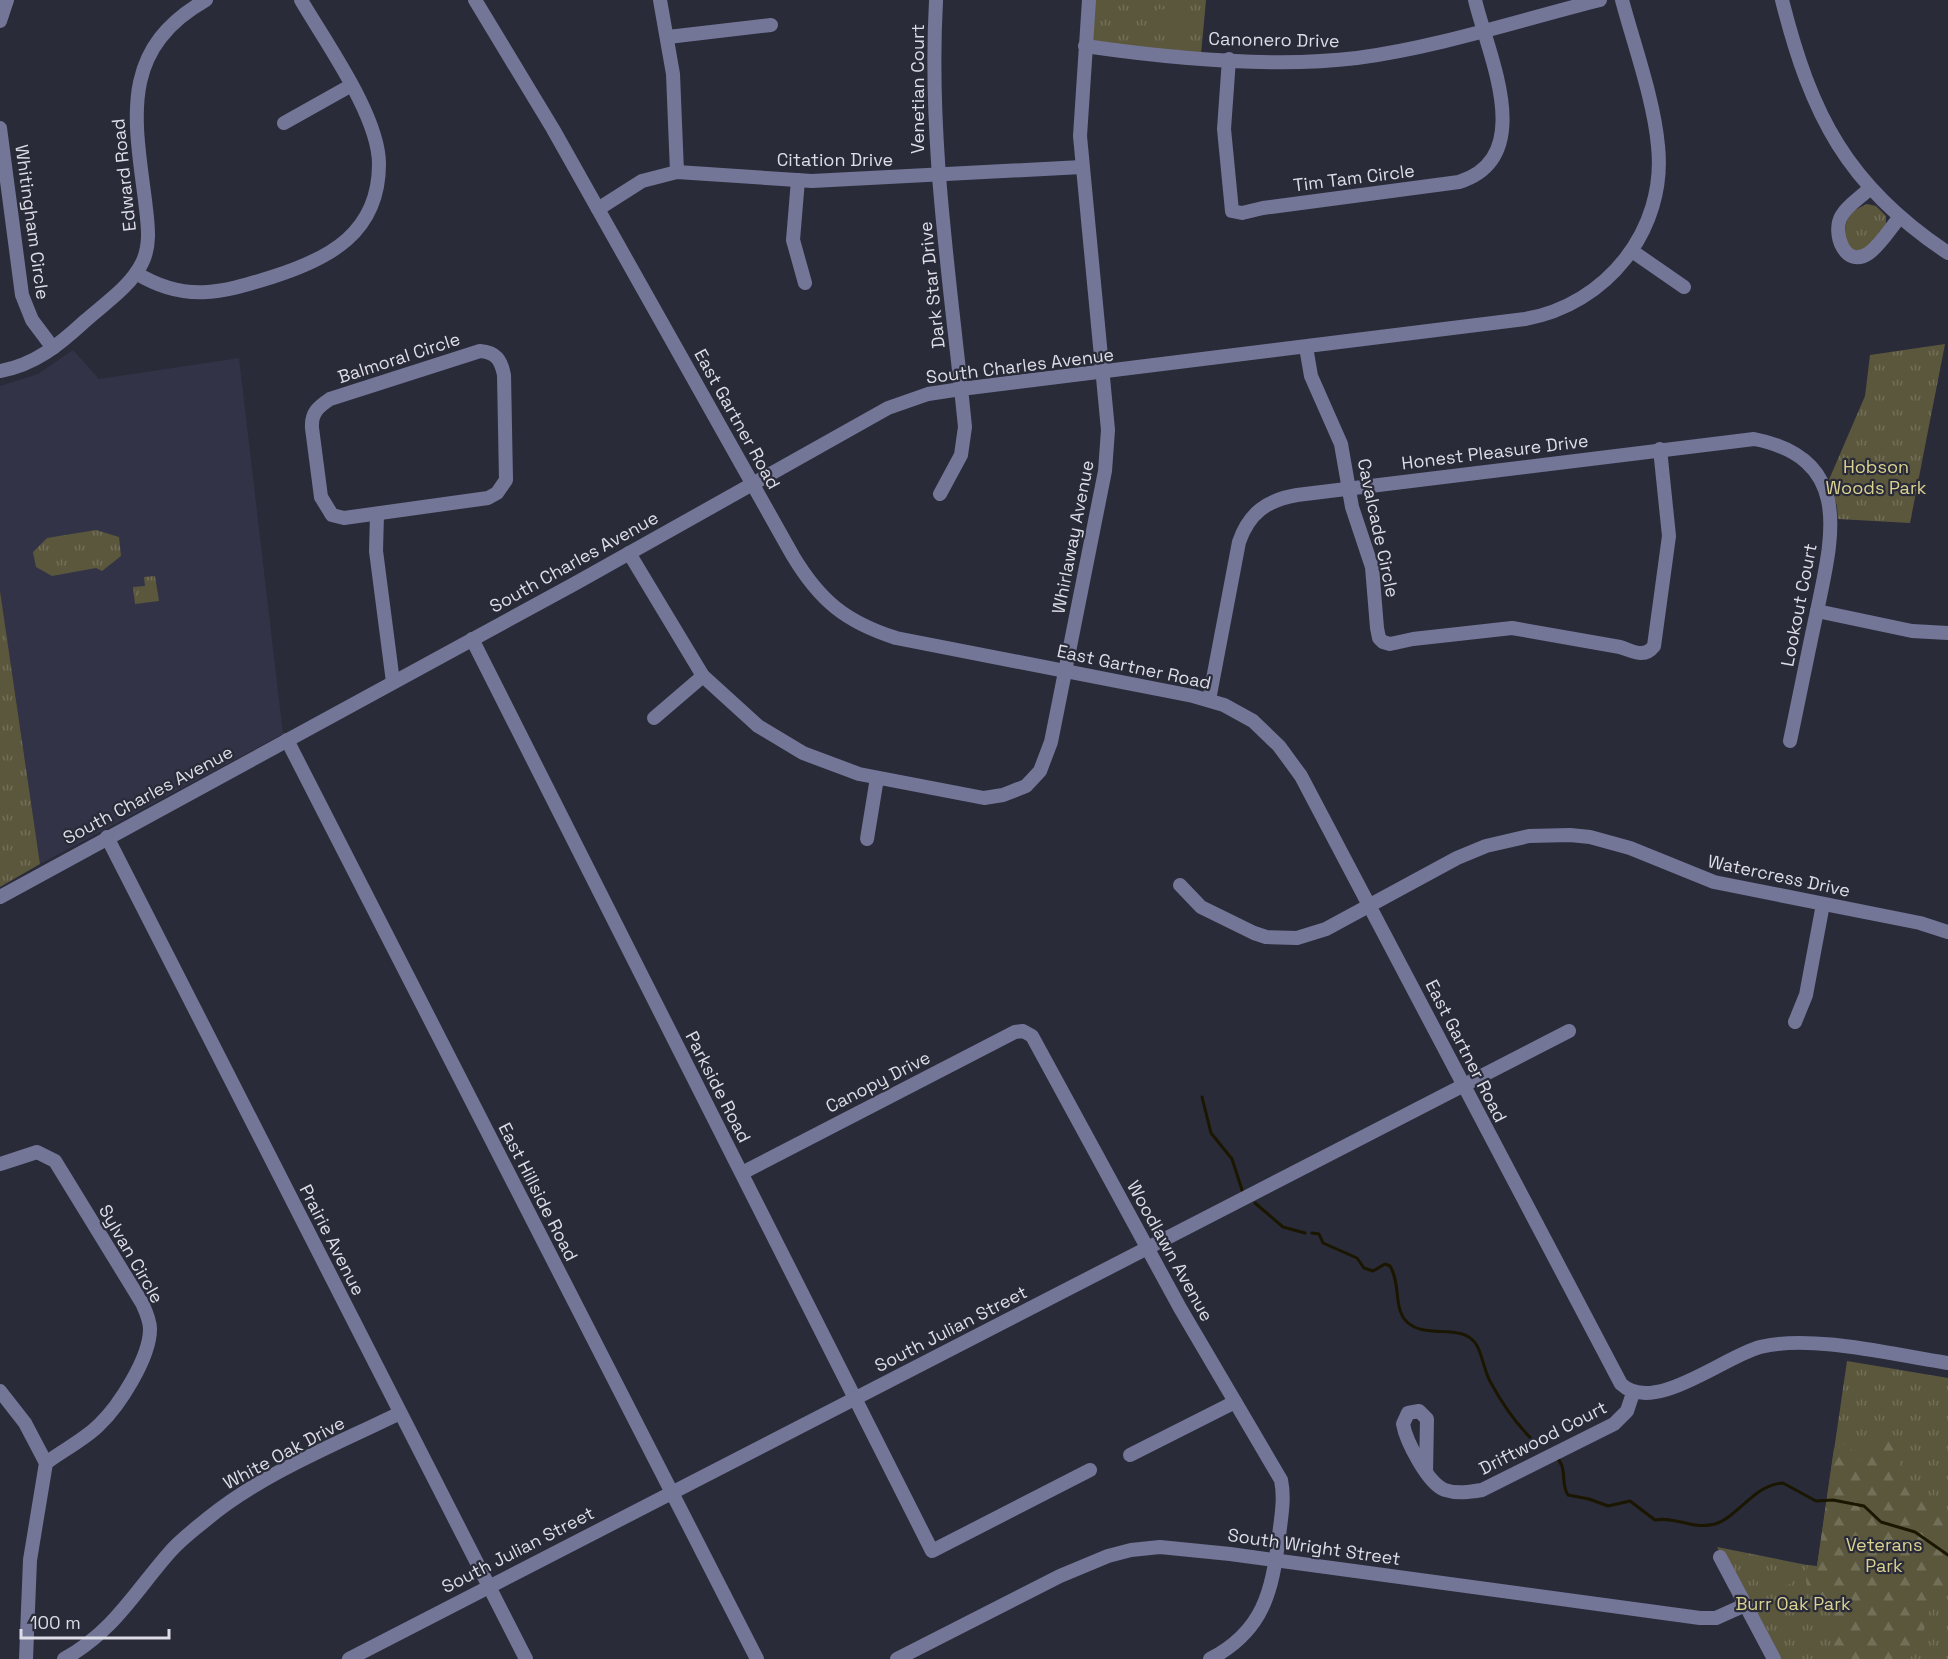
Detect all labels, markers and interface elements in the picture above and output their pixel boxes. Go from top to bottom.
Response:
street label: Venetian Court [906,24,929,154]
street label: Canonero Drive [1208,27,1340,52]
street label: Edward Road [106,118,141,233]
street label: Whitingham Circle [10,143,55,301]
street label: Citation Drive [777,148,893,171]
street label: Tim Tam Circle [1292,159,1416,196]
street label: Dark Star Drive [913,220,950,350]
street label: Balmoral Circle [335,327,463,388]
street label: South Charles Avenue [925,343,1115,388]
street label: East Gartner Road [689,344,786,493]
street label: Honest Pleasure Drive [1400,429,1590,474]
park label: Hobson Woods Park [1826,455,1927,499]
street label: Cavalcade Circle [1353,456,1404,600]
street label: Whirlaway Avenue [1046,458,1099,616]
street label: South Charles Avenue [485,506,662,618]
street label: Lookout Court [1775,541,1822,668]
street label: East Gartner Road [1055,639,1213,694]
street label: South Charles Avenue [59,740,237,849]
street label: Watercress Drive [1706,849,1852,902]
street label: East Gartner Road [1421,976,1512,1126]
street label: Parkside Road [680,1027,756,1146]
street label: Canopy Drive [822,1045,934,1118]
street label: East Hillside Road [494,1119,583,1265]
street label: Woodlawn Avenue [1122,1176,1219,1325]
street label: Prairie Avenue [295,1180,370,1299]
street label: Sylvan Circle [94,1200,169,1307]
street label: South Julian Street [871,1280,1031,1377]
street label: Driftwood Court [1475,1395,1611,1480]
street label: White Oak Drive [219,1411,348,1494]
street label: South Julian Street [438,1501,598,1598]
street label: South Wright Street [1226,1523,1402,1570]
park label: Veterans Park [1846,1533,1922,1577]
park label: Burr Oak Park [1735,1592,1851,1615]
scale bar [21,1602,170,1640]
text: 100 m [30,1611,81,1634]

